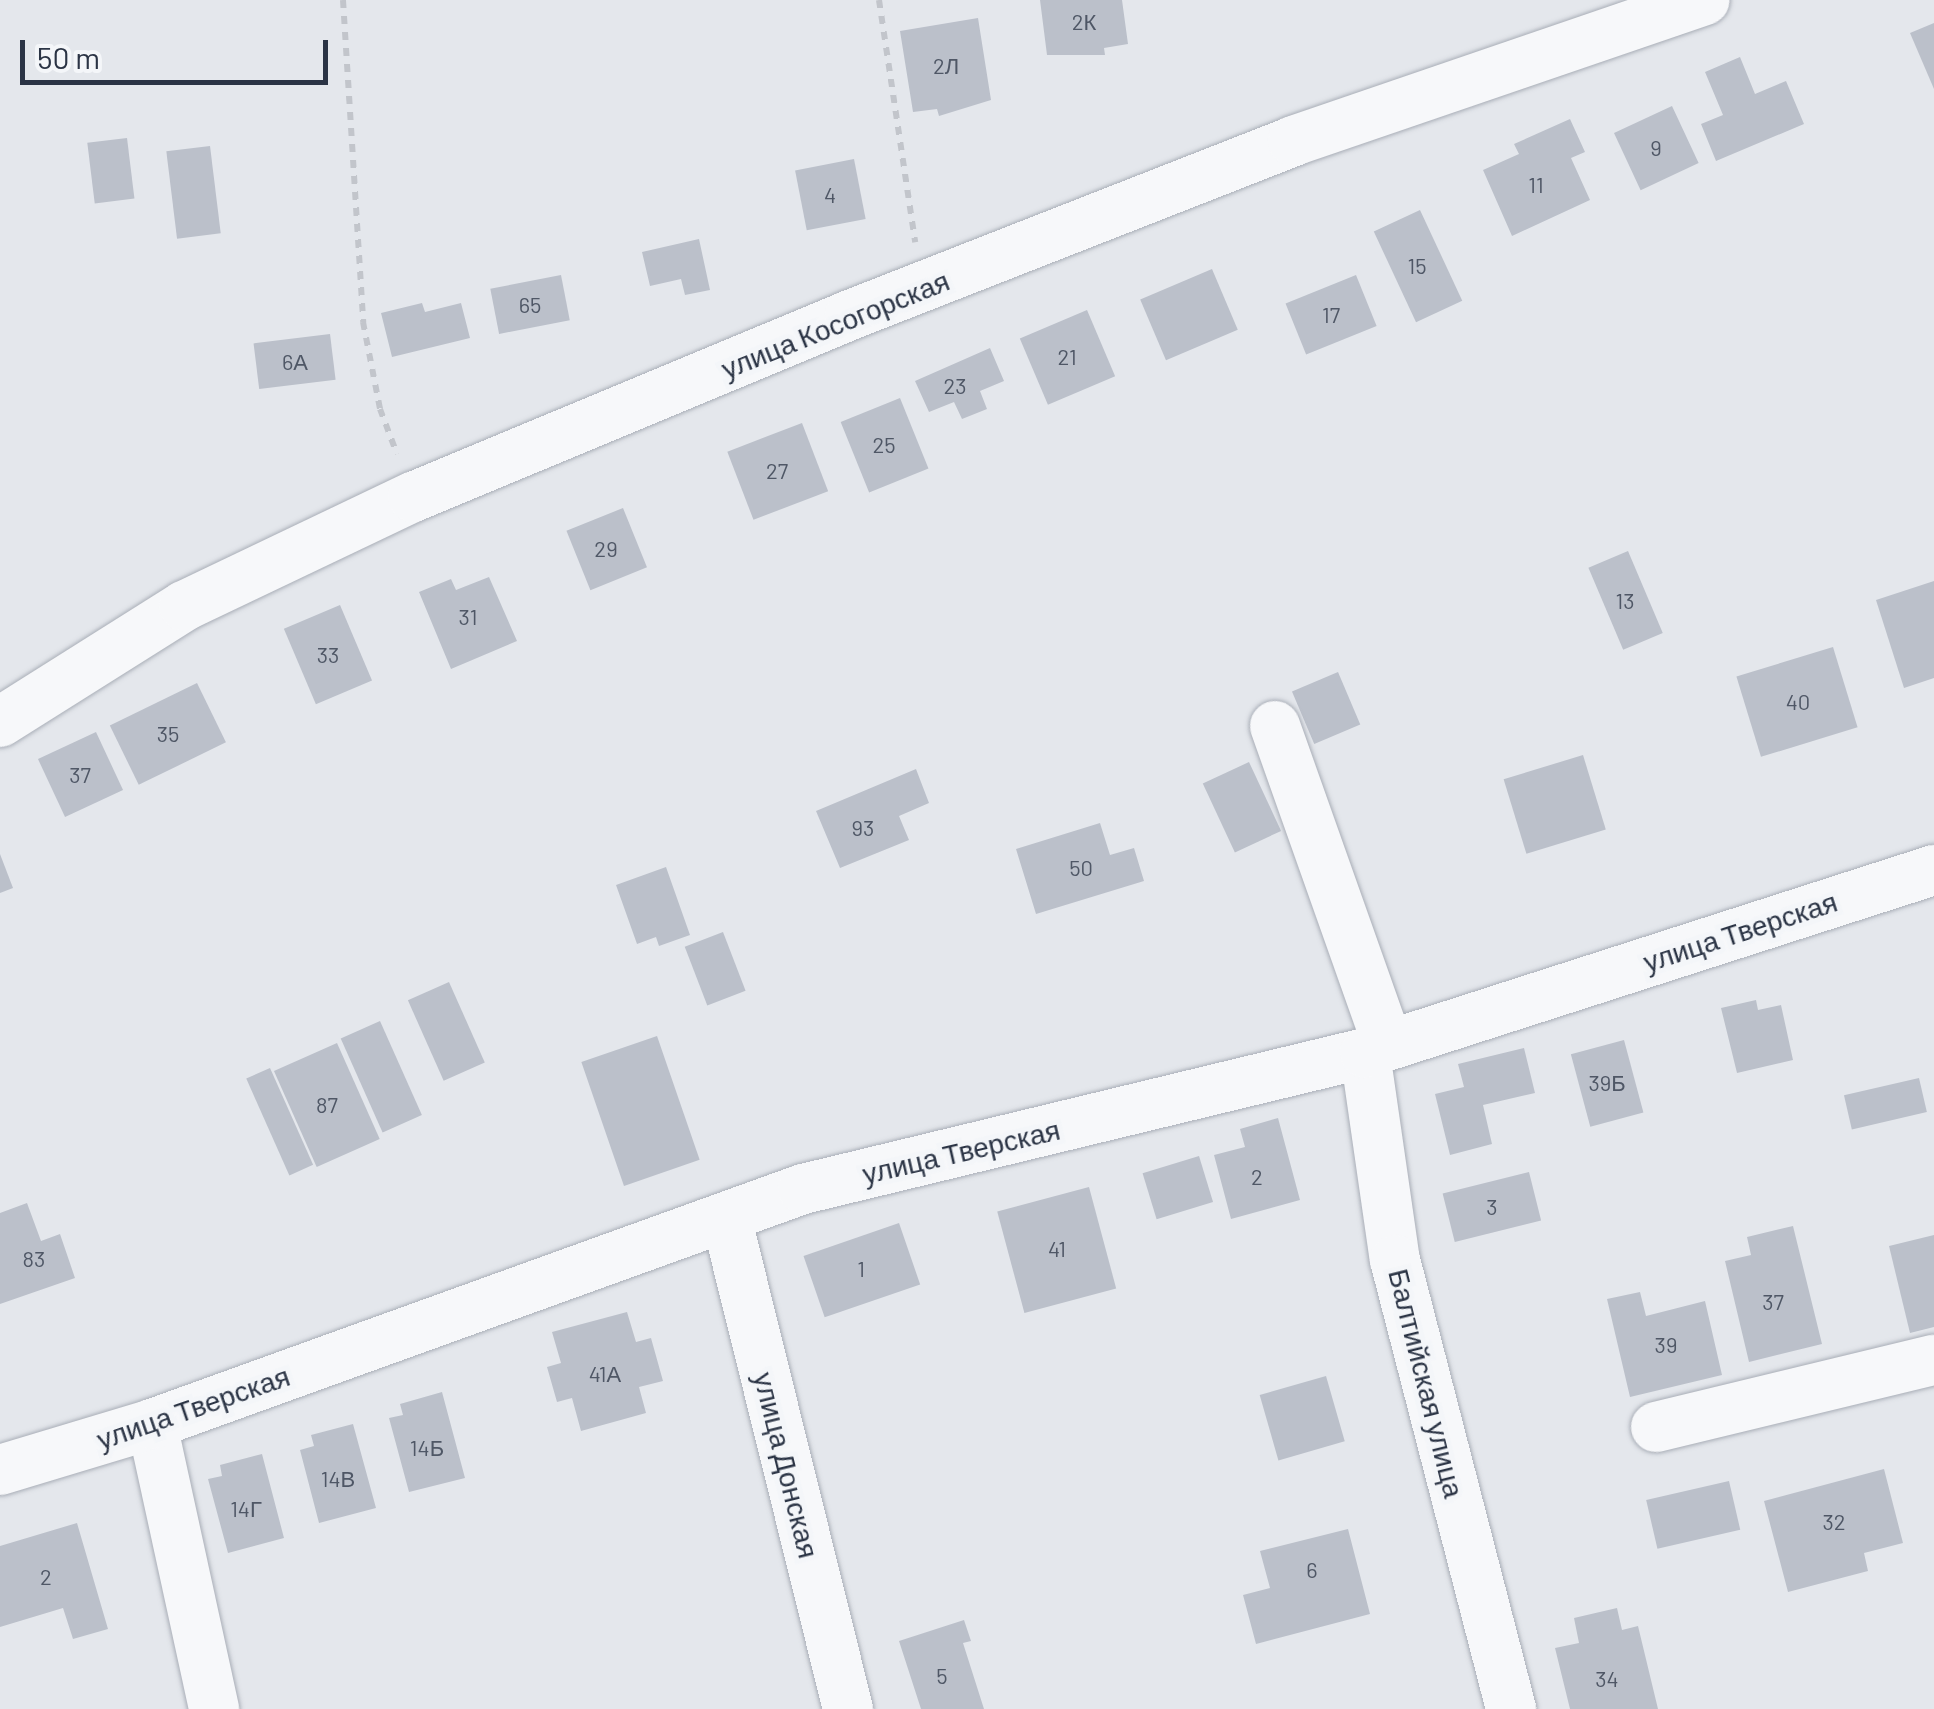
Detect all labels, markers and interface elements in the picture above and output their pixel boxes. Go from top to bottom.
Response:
house number: 2К [1072,9,1096,35]
scale bar [25,20,332,82]
text: 50 m [37,39,100,75]
house number: 2Л [933,53,959,79]
house number: 9 [1650,135,1662,161]
house number: 11 [1528,172,1544,198]
house number: 4 [824,182,836,208]
house number: 15 [1407,253,1427,279]
street label: улица Косогорская [716,263,954,385]
house number: 65 [519,292,541,318]
house number: 17 [1322,302,1340,328]
house number: 21 [1057,344,1077,370]
house number: 6А [282,349,308,375]
house number: 23 [944,373,966,399]
house number: 25 [872,432,896,458]
house number: 27 [766,458,788,484]
house number: 29 [594,536,618,562]
house number: 13 [1615,588,1635,614]
house number: 31 [459,604,477,630]
house number: 33 [317,642,339,668]
house number: 40 [1786,689,1810,715]
house number: 35 [157,721,179,747]
house number: 37 [69,762,91,788]
house number: 93 [852,815,874,841]
house number: 50 [1069,855,1093,881]
street label: улица Тверская [1639,884,1841,978]
house number: 39Б [1588,1070,1626,1096]
house number: 87 [316,1092,338,1118]
street label: улица Тверская [859,1112,1063,1190]
house number: 2 [1251,1164,1263,1190]
house number: 3 [1486,1194,1498,1220]
house number: 41 [1048,1236,1066,1262]
house number: 83 [23,1246,45,1272]
house number: 1 [857,1256,865,1282]
street label: Балтийская улица [1382,1265,1472,1501]
house number: 37 [1762,1289,1784,1315]
house number: 39 [1655,1332,1677,1358]
street label: улица Тверская [92,1358,294,1456]
house number: 41А [589,1361,621,1387]
street label: улица Донская [748,1369,826,1561]
house number: 14Б [410,1435,444,1461]
house number: 14В [321,1466,355,1492]
house number: 14Г [230,1496,262,1522]
house number: 32 [1822,1509,1846,1535]
house number: 6 [1306,1557,1318,1583]
house number: 2 [40,1564,52,1590]
house number: 5 [936,1663,948,1689]
house number: 34 [1595,1666,1619,1692]

